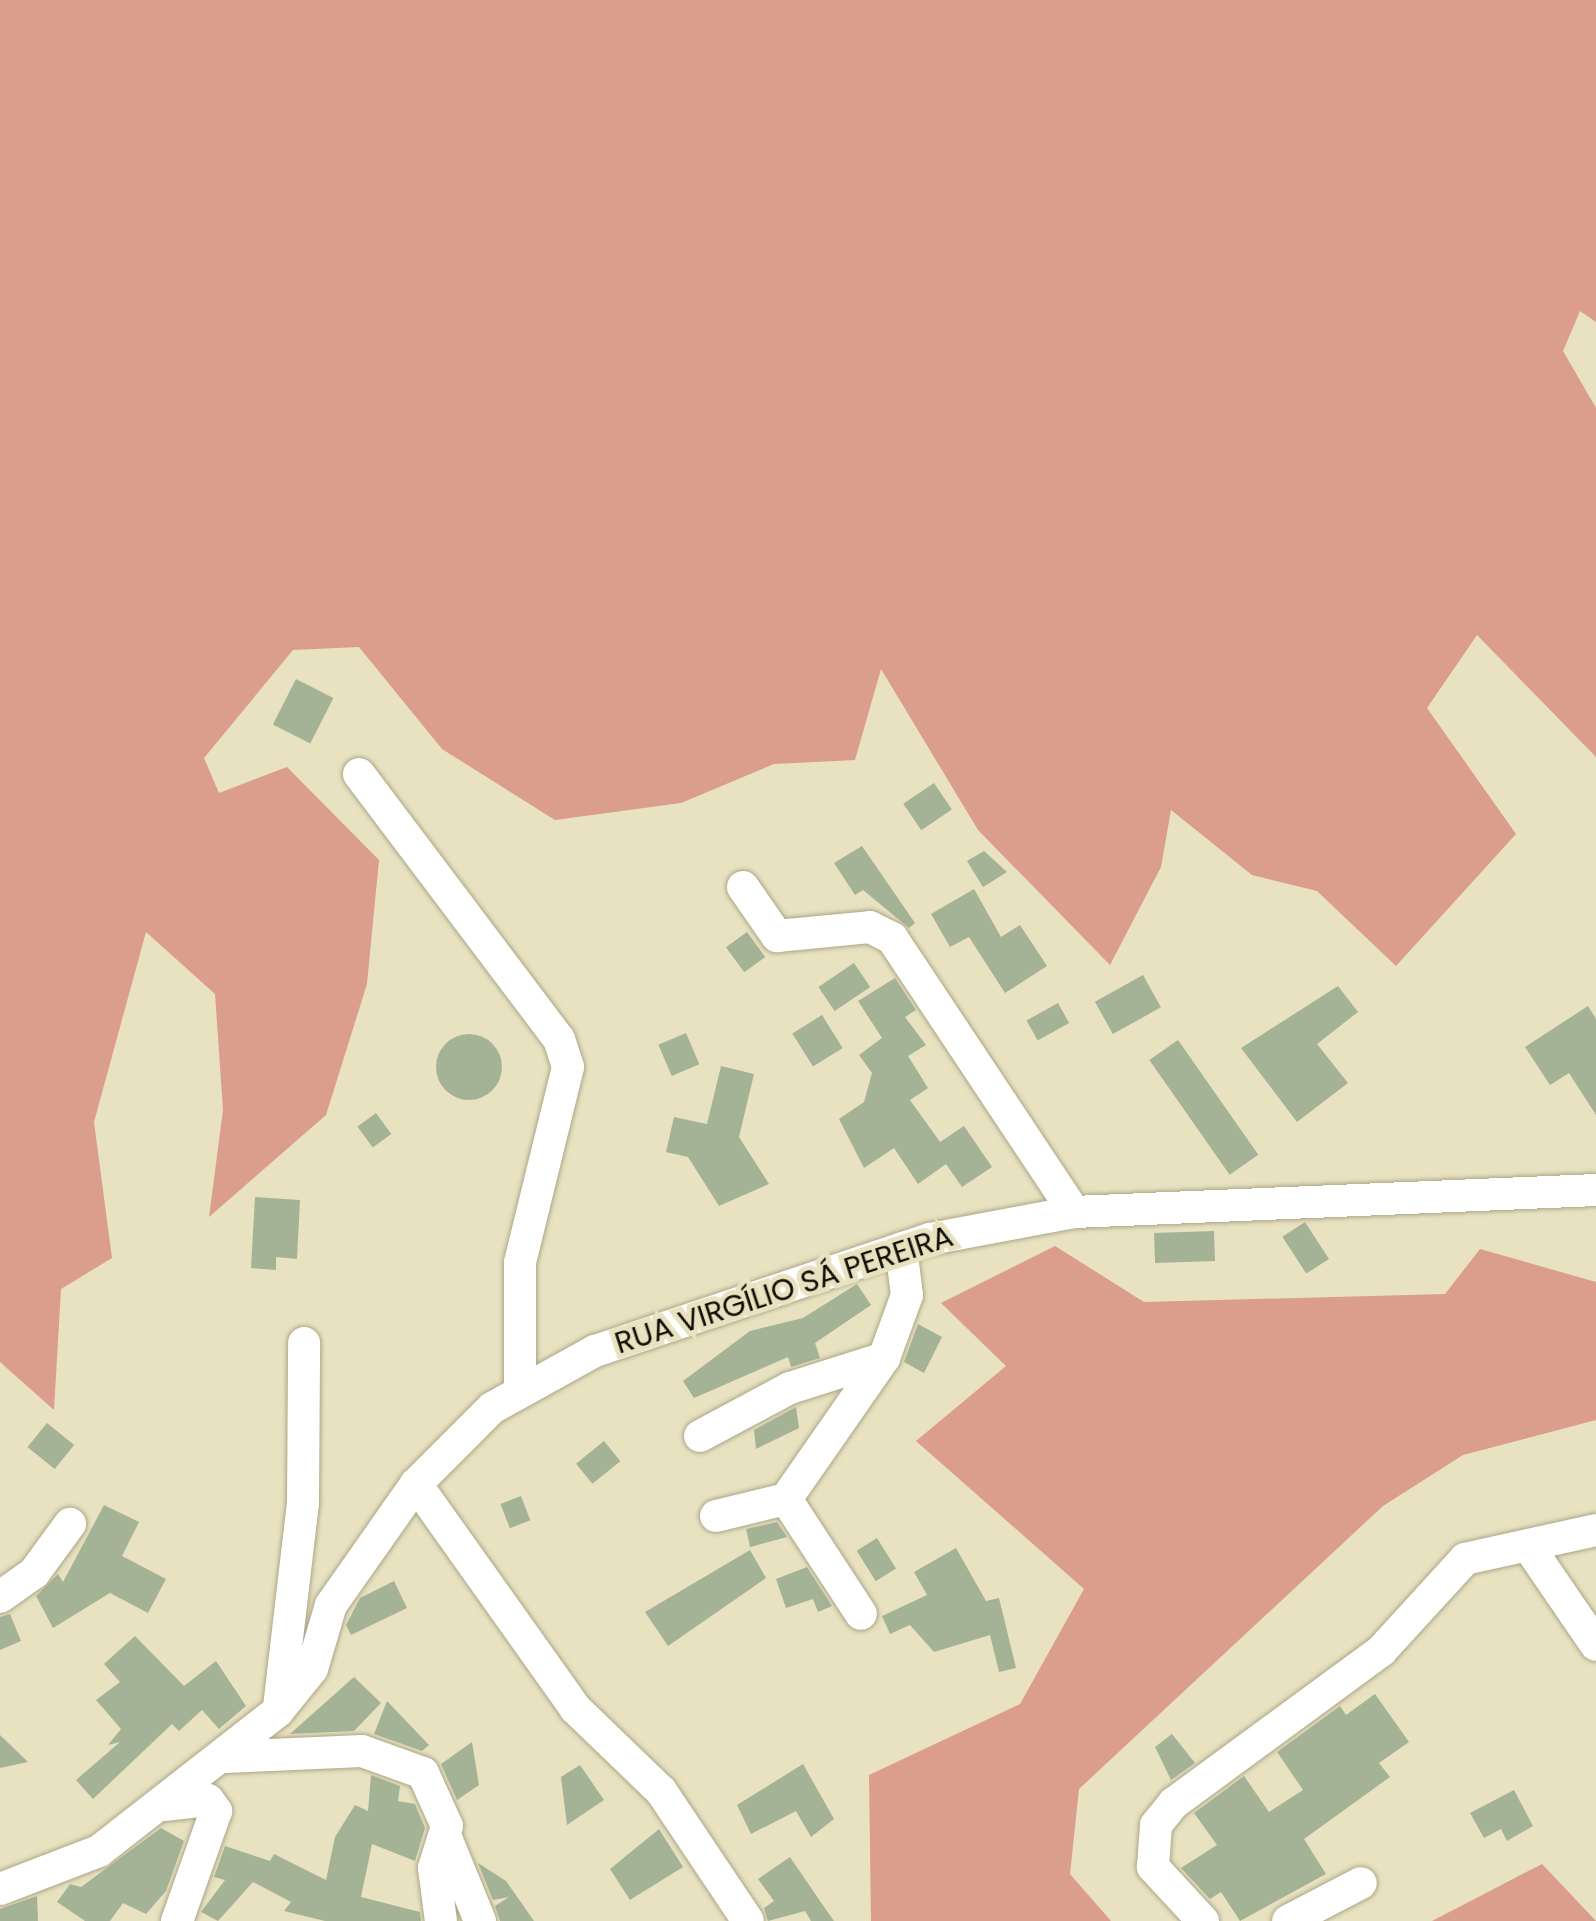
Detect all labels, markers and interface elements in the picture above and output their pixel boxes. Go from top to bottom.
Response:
street label: RUA VIRGÍLIO SÁ PEREIRA [610,1218,958,1362]

